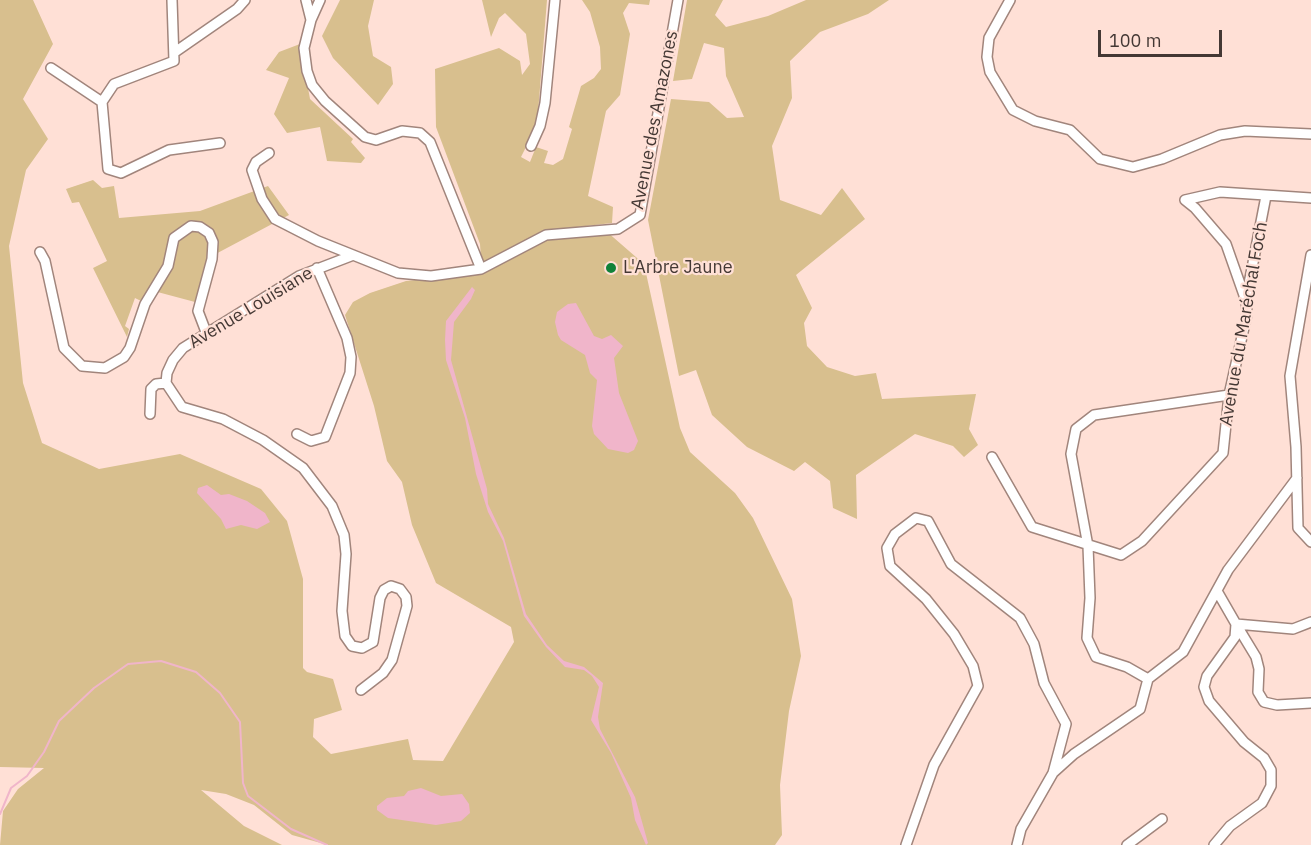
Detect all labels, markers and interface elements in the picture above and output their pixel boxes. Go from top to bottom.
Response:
scale bar [1101,18,1226,56]
street label: Avenue des Amazones [627,29,683,211]
text: 100 m [1109,29,1161,52]
street label: Avenue du Maréchal Foch [1215,220,1273,428]
place label: L'Arbre Jaune [623,257,733,279]
marker: L'Arbre Jaune [604,261,618,275]
street label: Avenue Louisiane [185,262,317,354]

